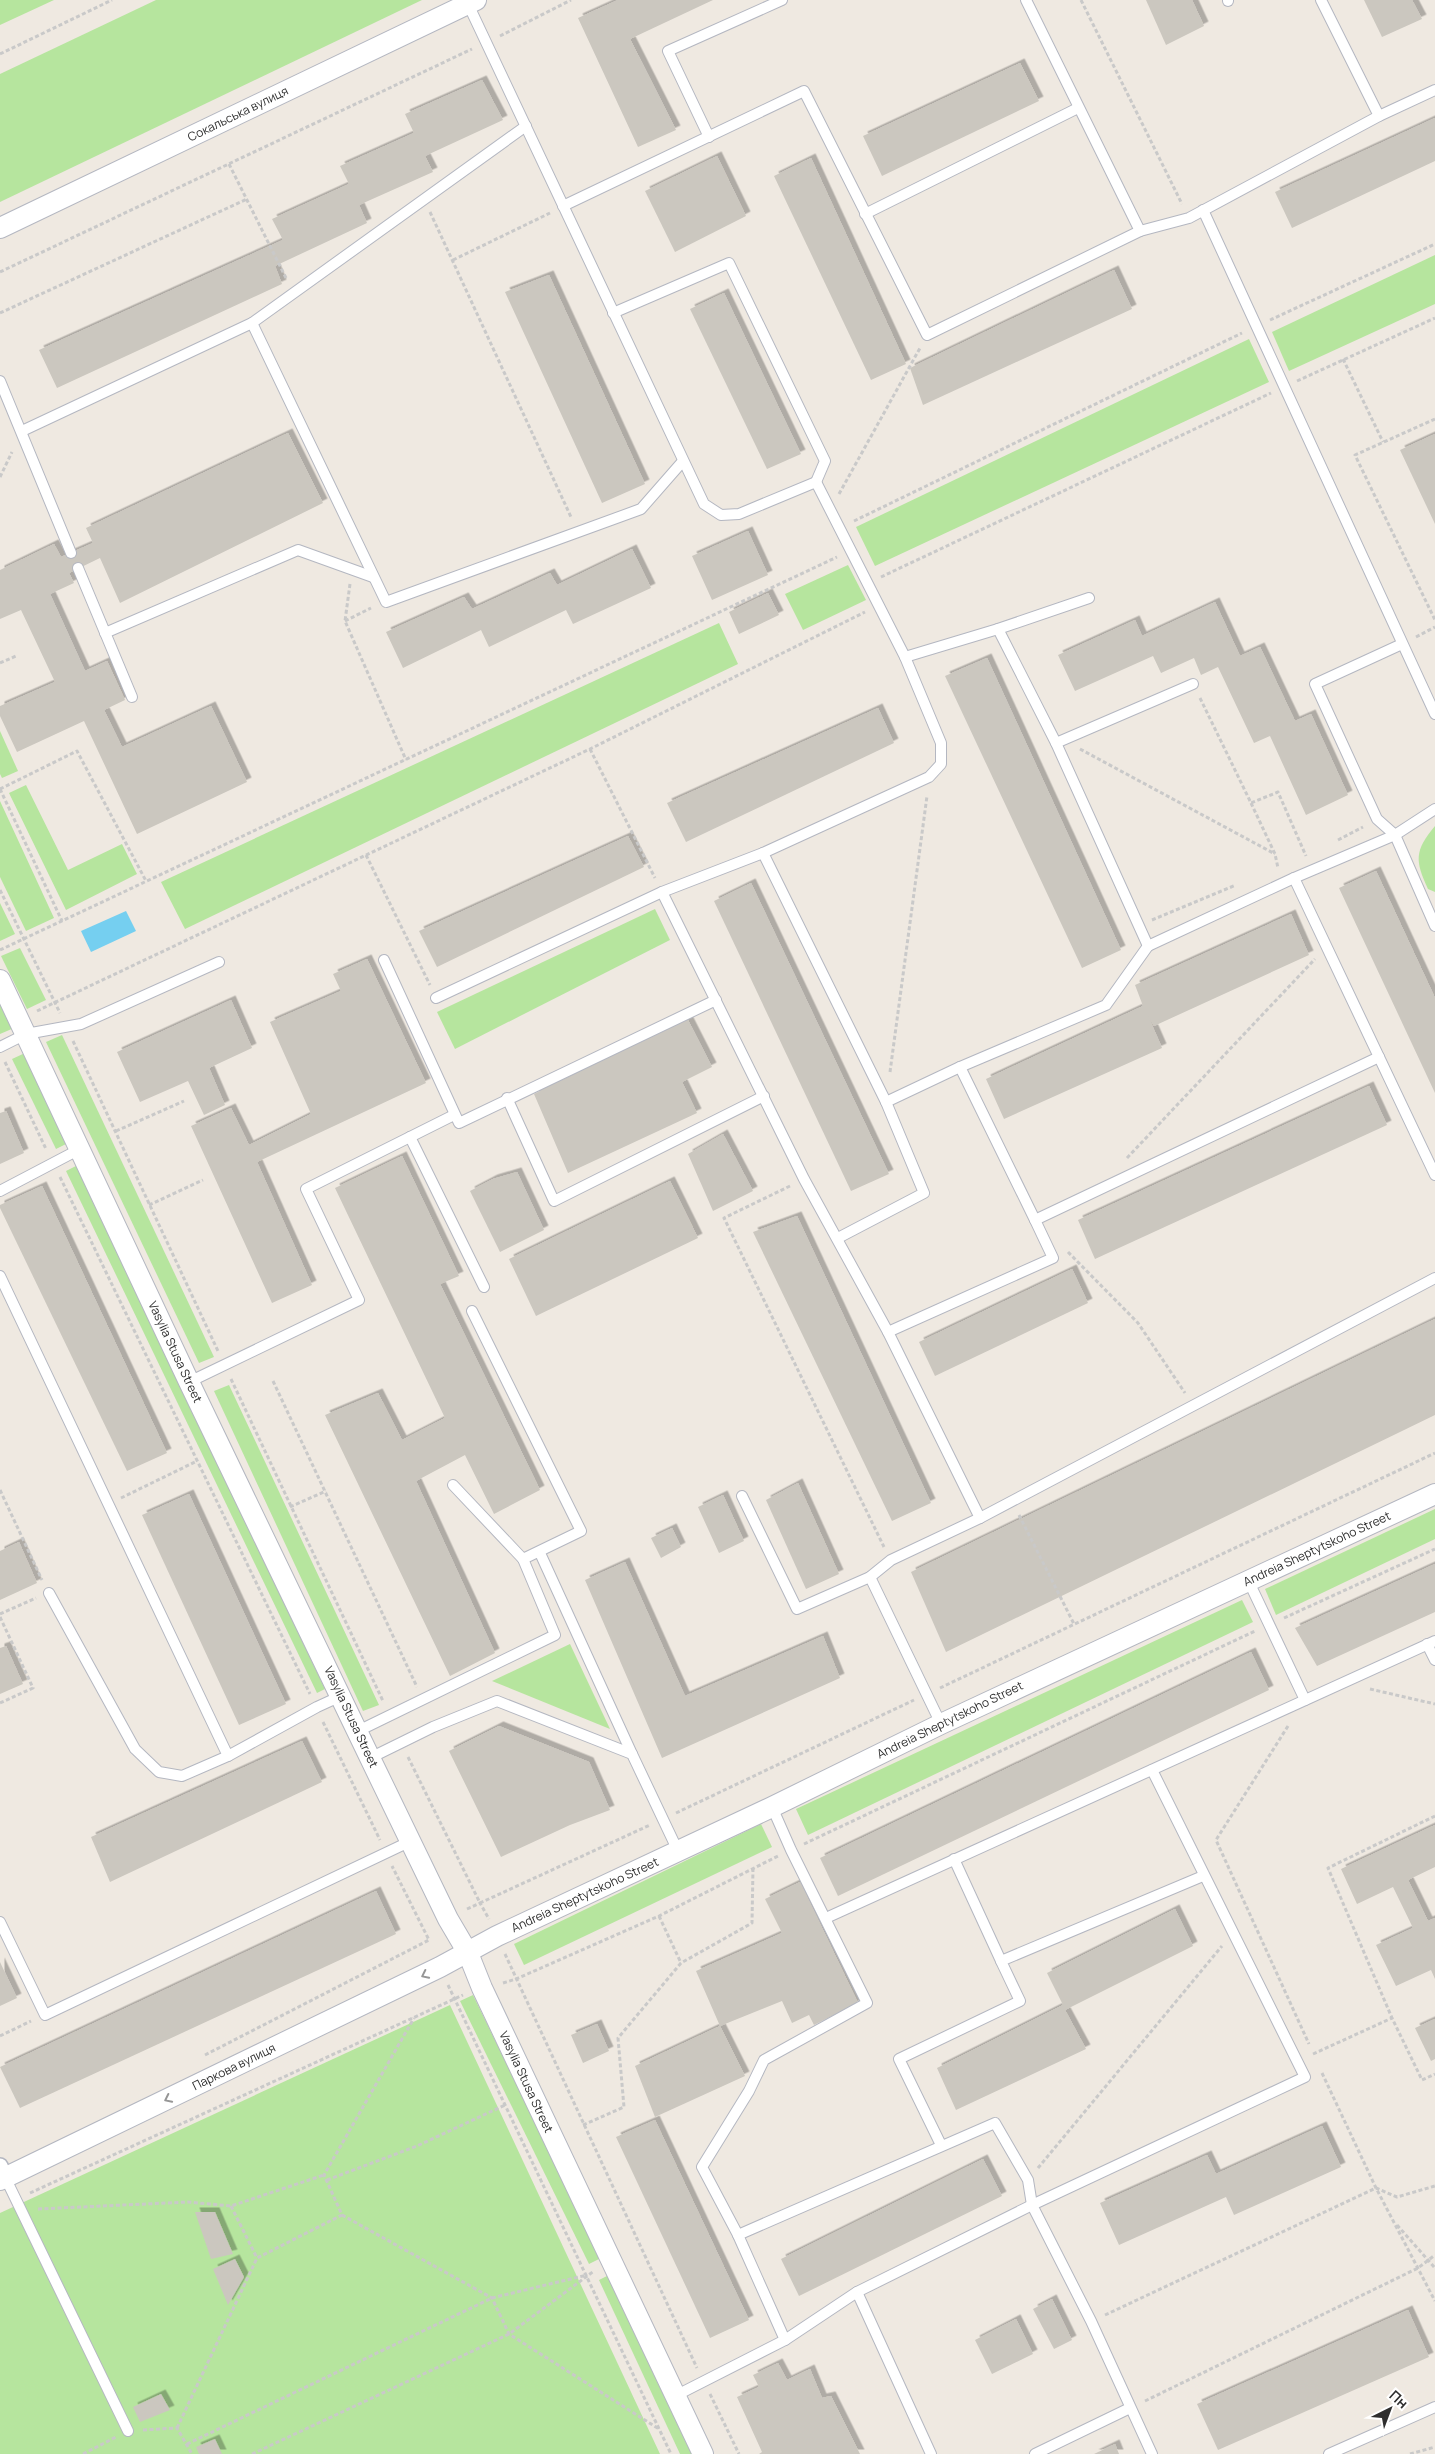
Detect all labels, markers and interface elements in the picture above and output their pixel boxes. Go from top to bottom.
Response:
street label: Сокальська вулиця [185,82,291,145]
street label: Vasylia Stusa Street [144,1298,207,1406]
street label: Andreia Sheptytskoho Street [1240,1507,1393,1590]
street label: Vasylia Stusa Street [320,1663,383,1771]
street label: Andreia Sheptytskoho Street [874,1677,1026,1762]
street label: Andreia Sheptytskoho Street [508,1853,661,1936]
one-way arrow [421,1969,430,1979]
street label: Vasylia Stusa Street [495,2028,558,2136]
street label: Паркова вулиця [189,2039,278,2094]
one-way arrow [164,2093,173,2103]
north arrow [1365,2384,1415,2434]
text: Пн [1386,2386,1412,2412]

